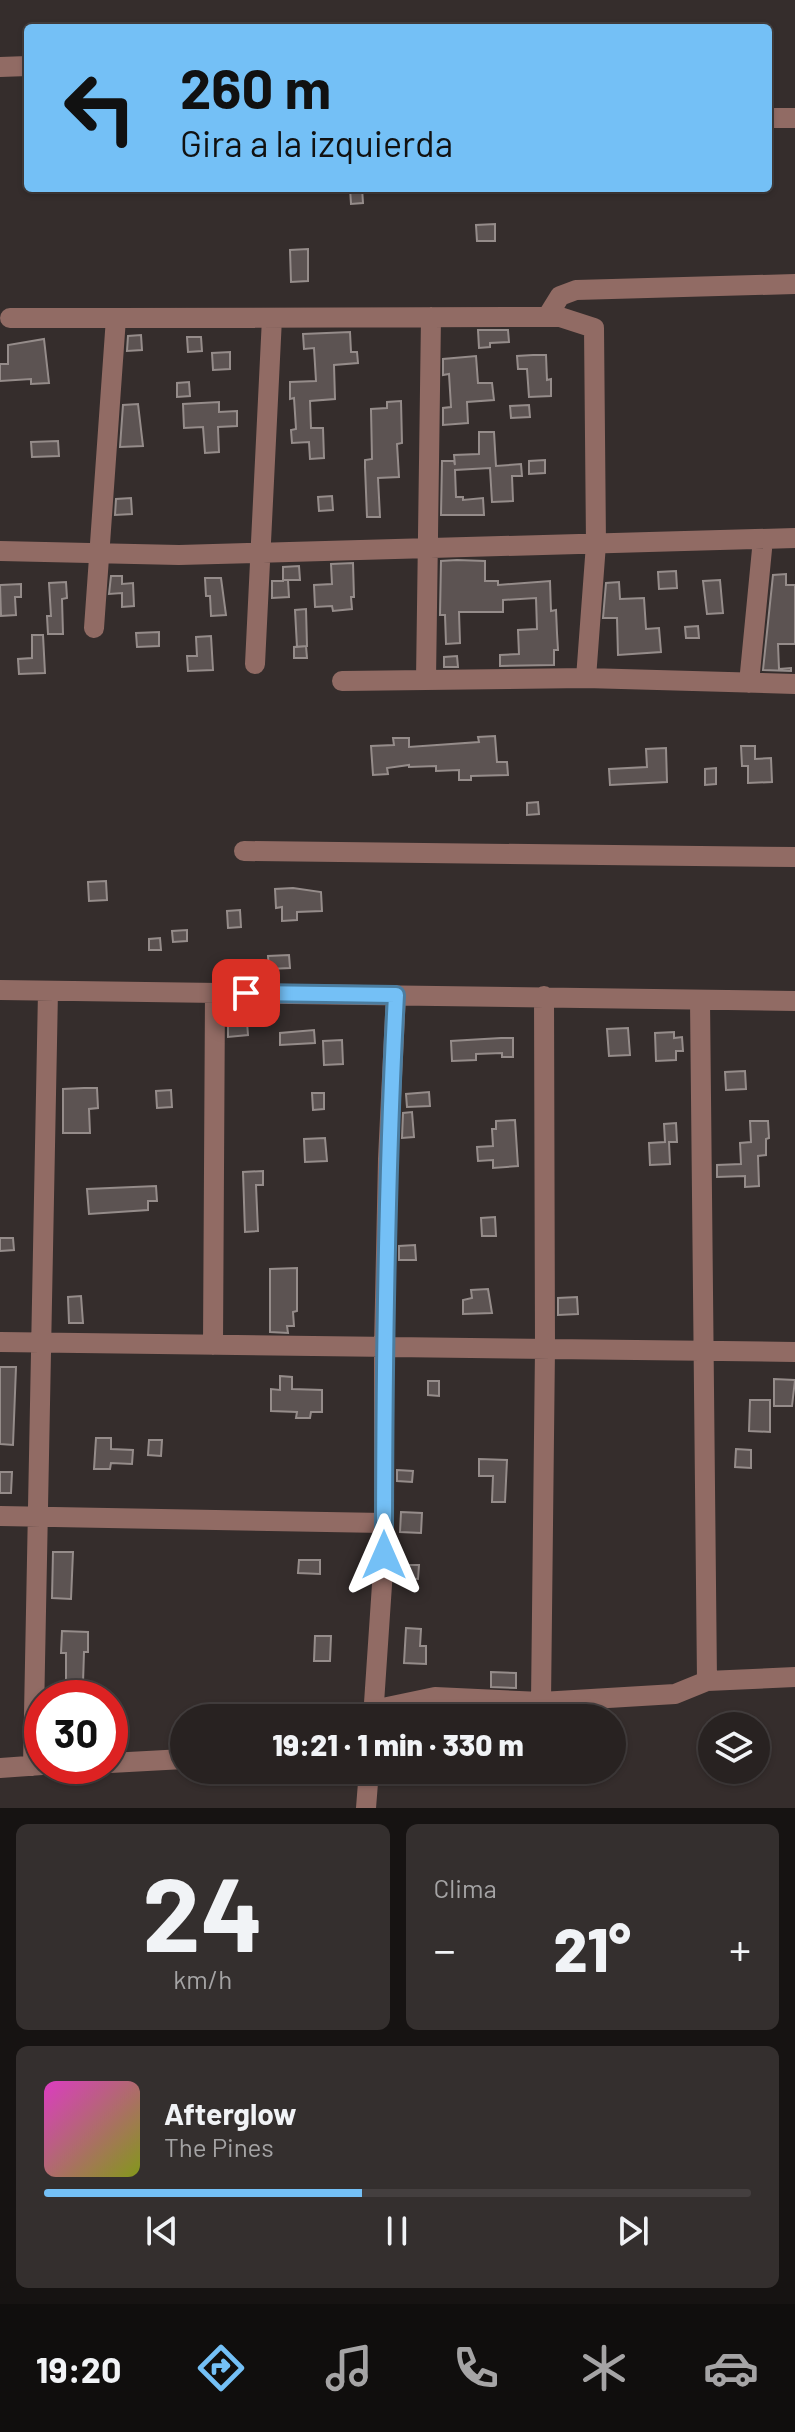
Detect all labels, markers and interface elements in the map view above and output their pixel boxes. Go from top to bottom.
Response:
text: 260 m [180,53,331,120]
icon: left [48,56,152,160]
text: Gira a la izquierda [180,121,453,164]
pin [212,959,280,1027]
icon: arrive [224,971,268,1015]
position arrow [342,1513,426,1597]
speed limit sign: 30 [24,1680,128,1784]
map controls [698,1712,770,1784]
button: layers [698,1712,770,1784]
text: 19:21 · 1 min · 330 m [272,1726,524,1762]
text: 24 [142,1848,263,1973]
text: Clima [434,1872,497,1903]
text: 21° [553,1912,631,1984]
text: − [434,1922,456,1975]
text: + [729,1922,751,1975]
text: km/h [173,1963,232,1994]
text: Afterglow [164,2095,297,2131]
text: The Pines [164,2131,274,2162]
icon: previous [140,2209,184,2253]
icon: pause [375,2209,419,2253]
icon: next [611,2209,655,2253]
icon: directions [193,2340,249,2396]
icon: music [321,2340,377,2396]
icon: phone [448,2340,504,2396]
icon: climate [576,2340,632,2396]
icon: car [703,2340,759,2396]
text: 19:20 [36,2347,121,2390]

